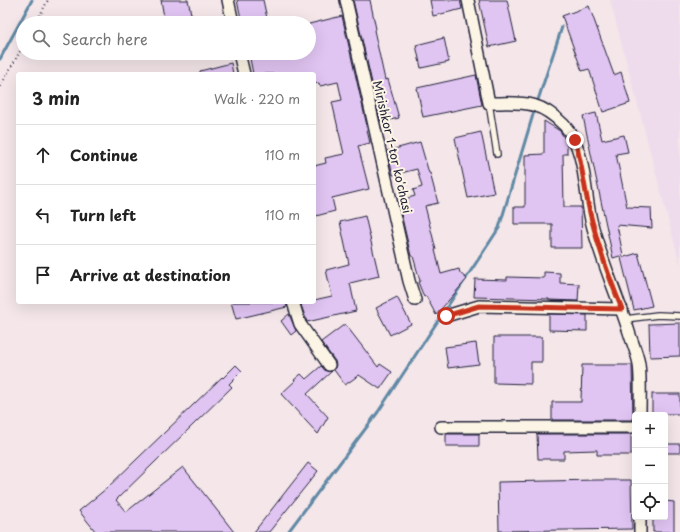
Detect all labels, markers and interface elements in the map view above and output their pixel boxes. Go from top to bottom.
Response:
search box [16,16,316,60]
icon: search [30,27,52,49]
text: Search here [62,27,148,50]
street label: Mirishkor 1-tor ko'chasi [369,79,417,215]
text: 3 min [32,85,80,111]
text: Walk · 220 m [214,89,300,108]
route end [566,131,584,149]
text: Continue [70,143,138,166]
icon: ahead [32,144,54,166]
text: 110 m [265,145,300,164]
text: Turn left [70,203,136,226]
icon: left [32,204,54,226]
text: 110 m [265,205,300,224]
text: Arrive at destination [70,263,231,286]
icon: arrive [32,264,54,286]
route start [437,307,455,325]
map controls [632,412,668,520]
button: + [632,412,668,448]
button: − [632,448,668,484]
button: locate [632,484,668,520]

